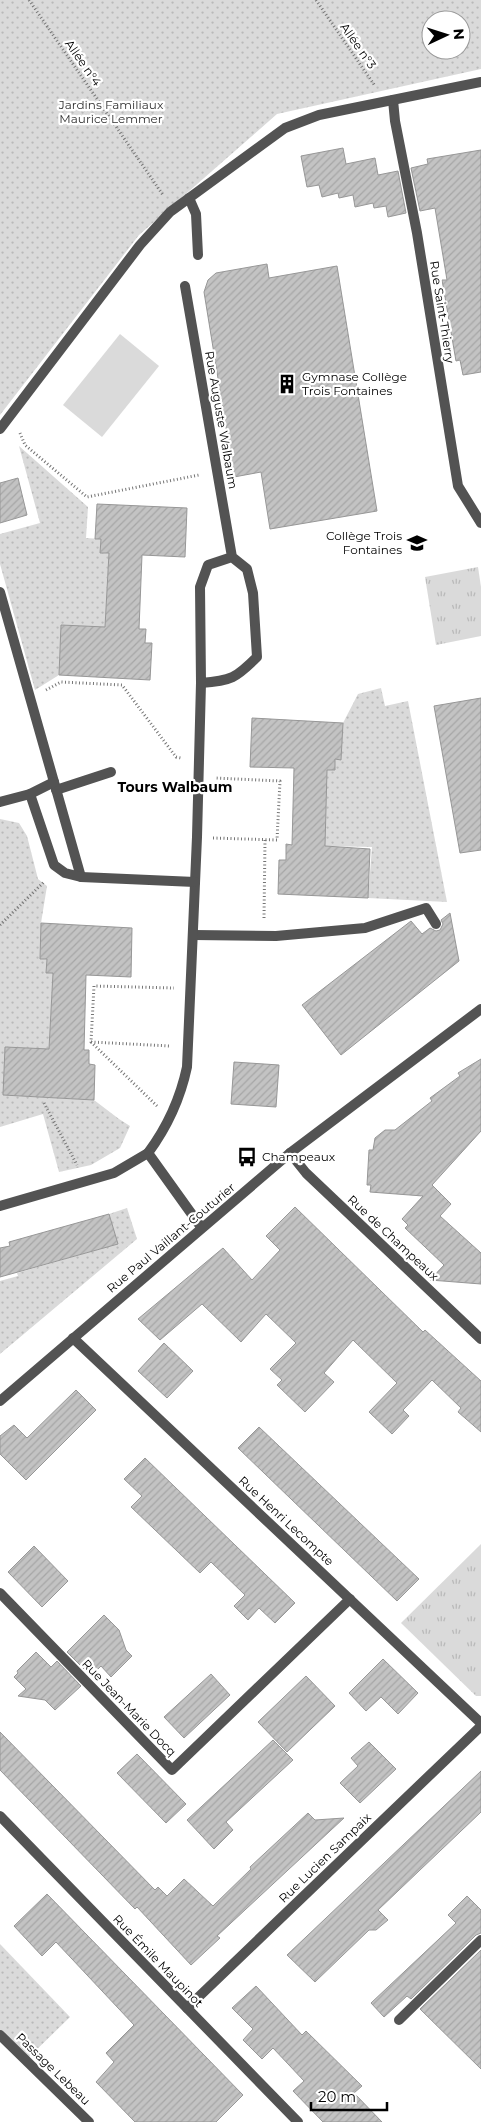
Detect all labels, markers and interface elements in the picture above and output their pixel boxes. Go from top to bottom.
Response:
north arrow [421,10,471,60]
street label: Allée n°3 [337,20,380,72]
text: N [450,28,468,40]
street label: Allée n°4 [62,37,105,89]
park label: Jardins Familiaux Maurice Lemmer [58,97,164,126]
street label: Rue Saint-Thierry [427,260,458,365]
street label: Rue Auguste Walbaum [202,350,241,490]
place label: Gymnase Collège Trois Fontaines [302,369,407,398]
building icon: Gymnase Collège Trois Fontaines [276,373,298,395]
place label: Collège Trois Fontaines [326,528,402,557]
school or university icon: Collège Trois Fontaines [406,532,428,554]
district label: Tours Walbaum [118,778,232,796]
bus stop icon: Champeaux [236,1146,258,1168]
place label: Champeaux [262,1149,336,1164]
street label: Rue Paul Vaillant-Couturier [103,1179,238,1296]
street label: Rue de Champeaux [345,1192,442,1284]
street label: Rue Henri Lecompte [236,1473,337,1569]
street label: Rue Jean-Marie Docq [79,1656,180,1759]
street label: Rue Lucien Sampaix [275,1809,374,1906]
street label: Rue Émile Maupinot [110,1911,207,2010]
street label: Passage Lebeau [13,2029,94,2108]
scale bar [311,2080,387,2112]
text: 20 m [318,2087,356,2106]

